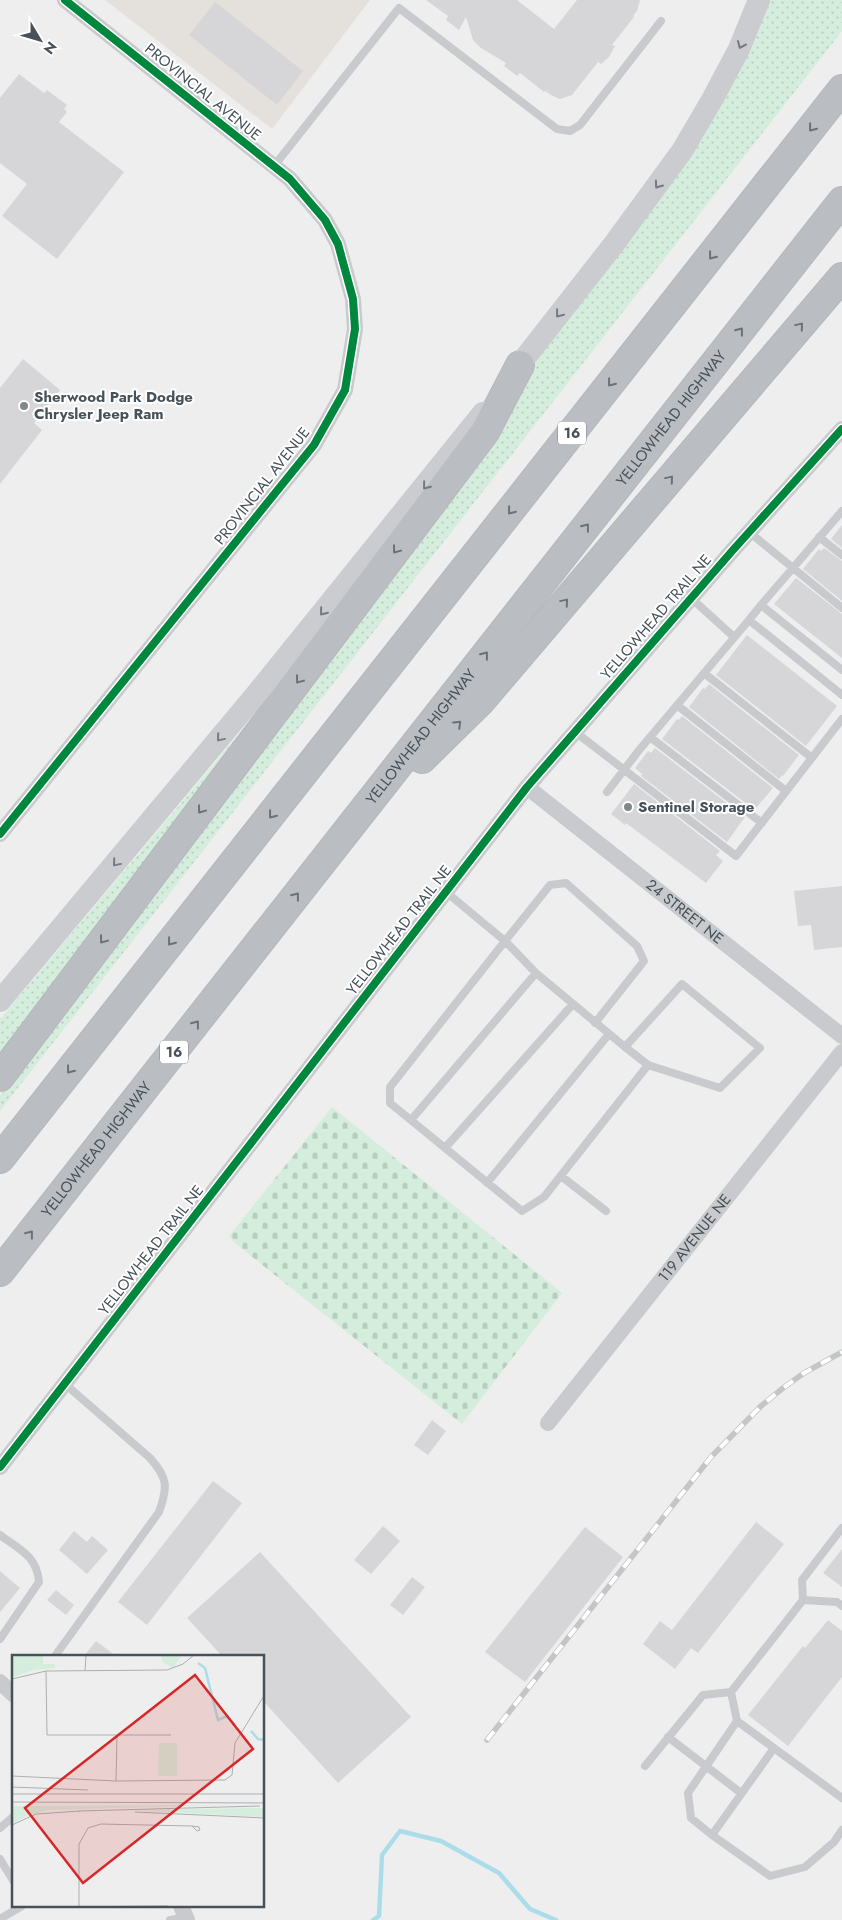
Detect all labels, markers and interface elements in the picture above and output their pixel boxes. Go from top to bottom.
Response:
north arrow [15,15,65,65]
text: N [39,37,62,59]
street label: PROVINCIAL AVENUE [140,38,266,146]
one-way arrow [736,40,747,49]
one-way arrow [809,122,818,132]
one-way arrow [655,179,664,189]
one-way arrow [708,250,717,259]
one-way arrow [557,308,565,317]
one-way arrow [794,323,803,332]
one-way arrow [735,328,743,337]
street label: YELLOWHEAD HIGHWAY [611,345,732,491]
one-way arrow [609,377,617,386]
place label: Sherwood Park Dodge Chrysler Jeep Ram [34,386,193,425]
marker: Sherwood Park Dodge Chrysler Jeep Ram [18,400,30,412]
street label: PROVINCIAL AVENUE [209,422,315,550]
road number: 16 [558,422,586,444]
one-way arrow [665,475,674,484]
one-way arrow [423,480,431,489]
one-way arrow [508,505,516,514]
one-way arrow [580,524,588,533]
one-way arrow [394,544,402,553]
street label: YELLOWHEAD TRAIL NE [595,550,717,684]
one-way arrow [560,599,569,608]
one-way arrow [321,606,329,615]
one-way arrow [480,652,488,661]
street label: YELLOWHEAD HIGHWAY [361,664,482,809]
one-way arrow [296,674,304,683]
one-way arrow [452,721,461,730]
one-way arrow [218,732,226,741]
place label: Sentinel Storage [638,796,755,818]
marker: Sentinel Storage [622,801,634,813]
one-way arrow [198,804,207,814]
one-way arrow [269,809,277,818]
one-way arrow [113,857,122,866]
street label: YELLOWHEAD TRAIL NE [341,860,457,1000]
street label: 24 STREET NE [641,874,728,949]
one-way arrow [291,893,299,902]
one-way arrow [101,934,109,943]
one-way arrow [168,936,176,945]
one-way arrow [190,1021,198,1030]
road number: 16 [160,1040,188,1064]
one-way arrow [68,1064,76,1073]
street label: YELLOWHEAD HIGHWAY [36,1076,157,1222]
street label: YELLOWHEAD TRAIL NE [93,1180,209,1320]
street label: 119 AVENUE NE [653,1189,736,1287]
one-way arrow [24,1230,33,1240]
inset map [12,1655,265,1908]

